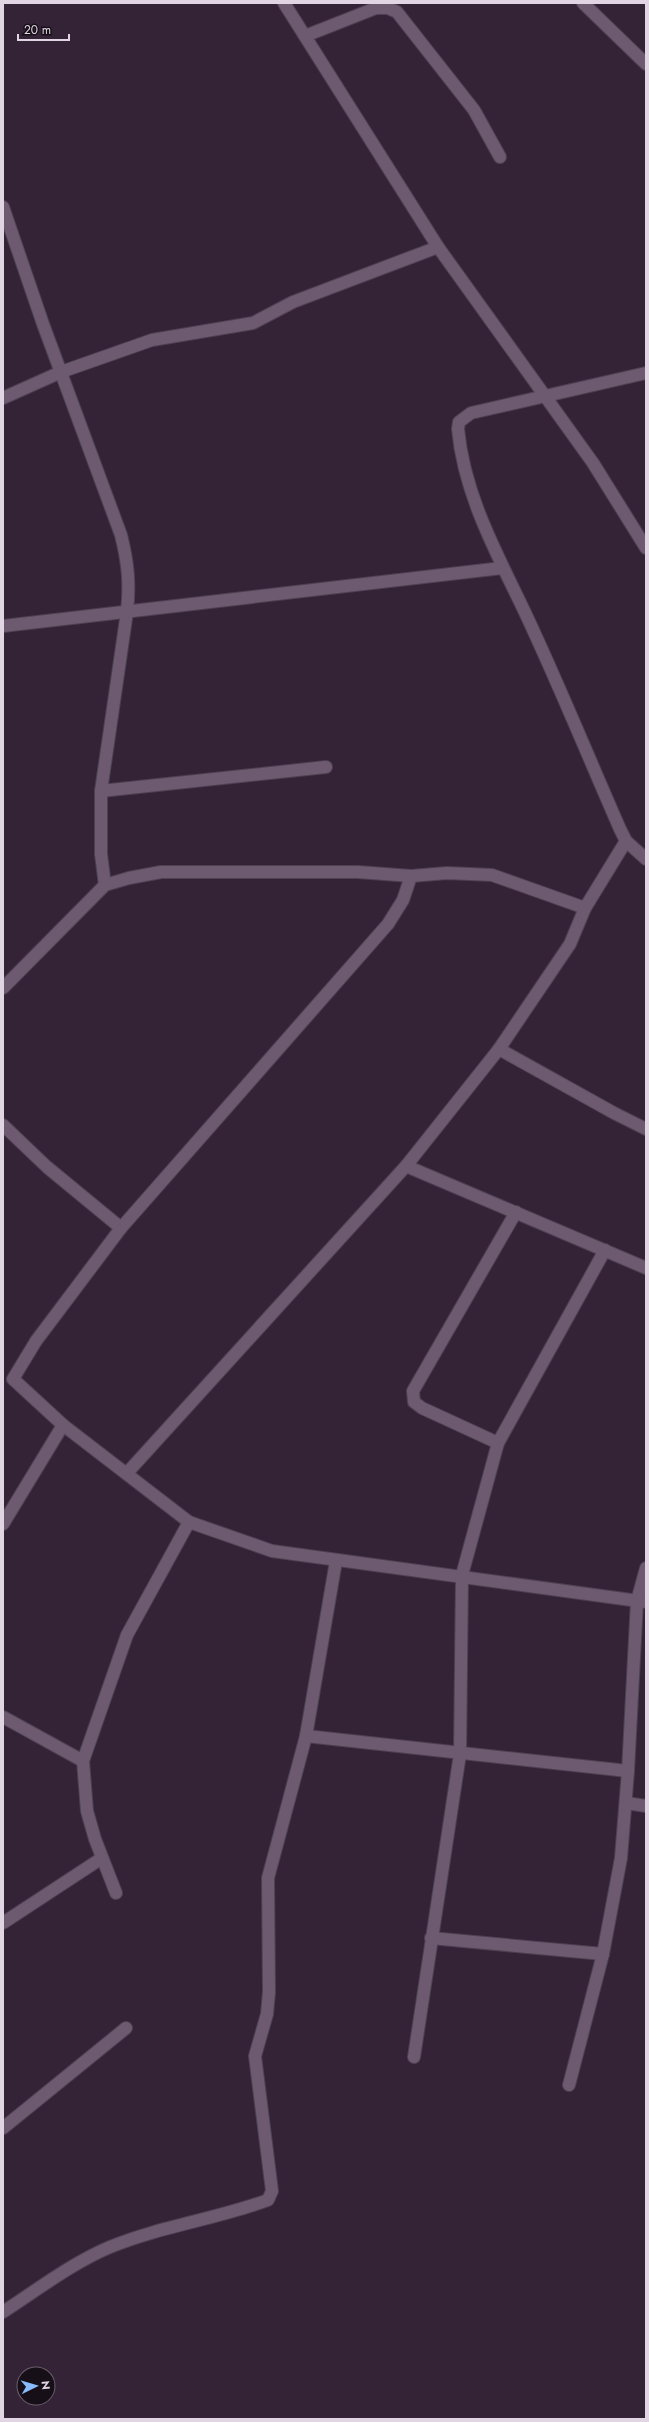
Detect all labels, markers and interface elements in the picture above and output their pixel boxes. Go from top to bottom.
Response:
scale bar [18,16,69,42]
text: 20 m [24,21,51,39]
north arrow [16,2366,56,2406]
text: N [38,2380,54,2390]

